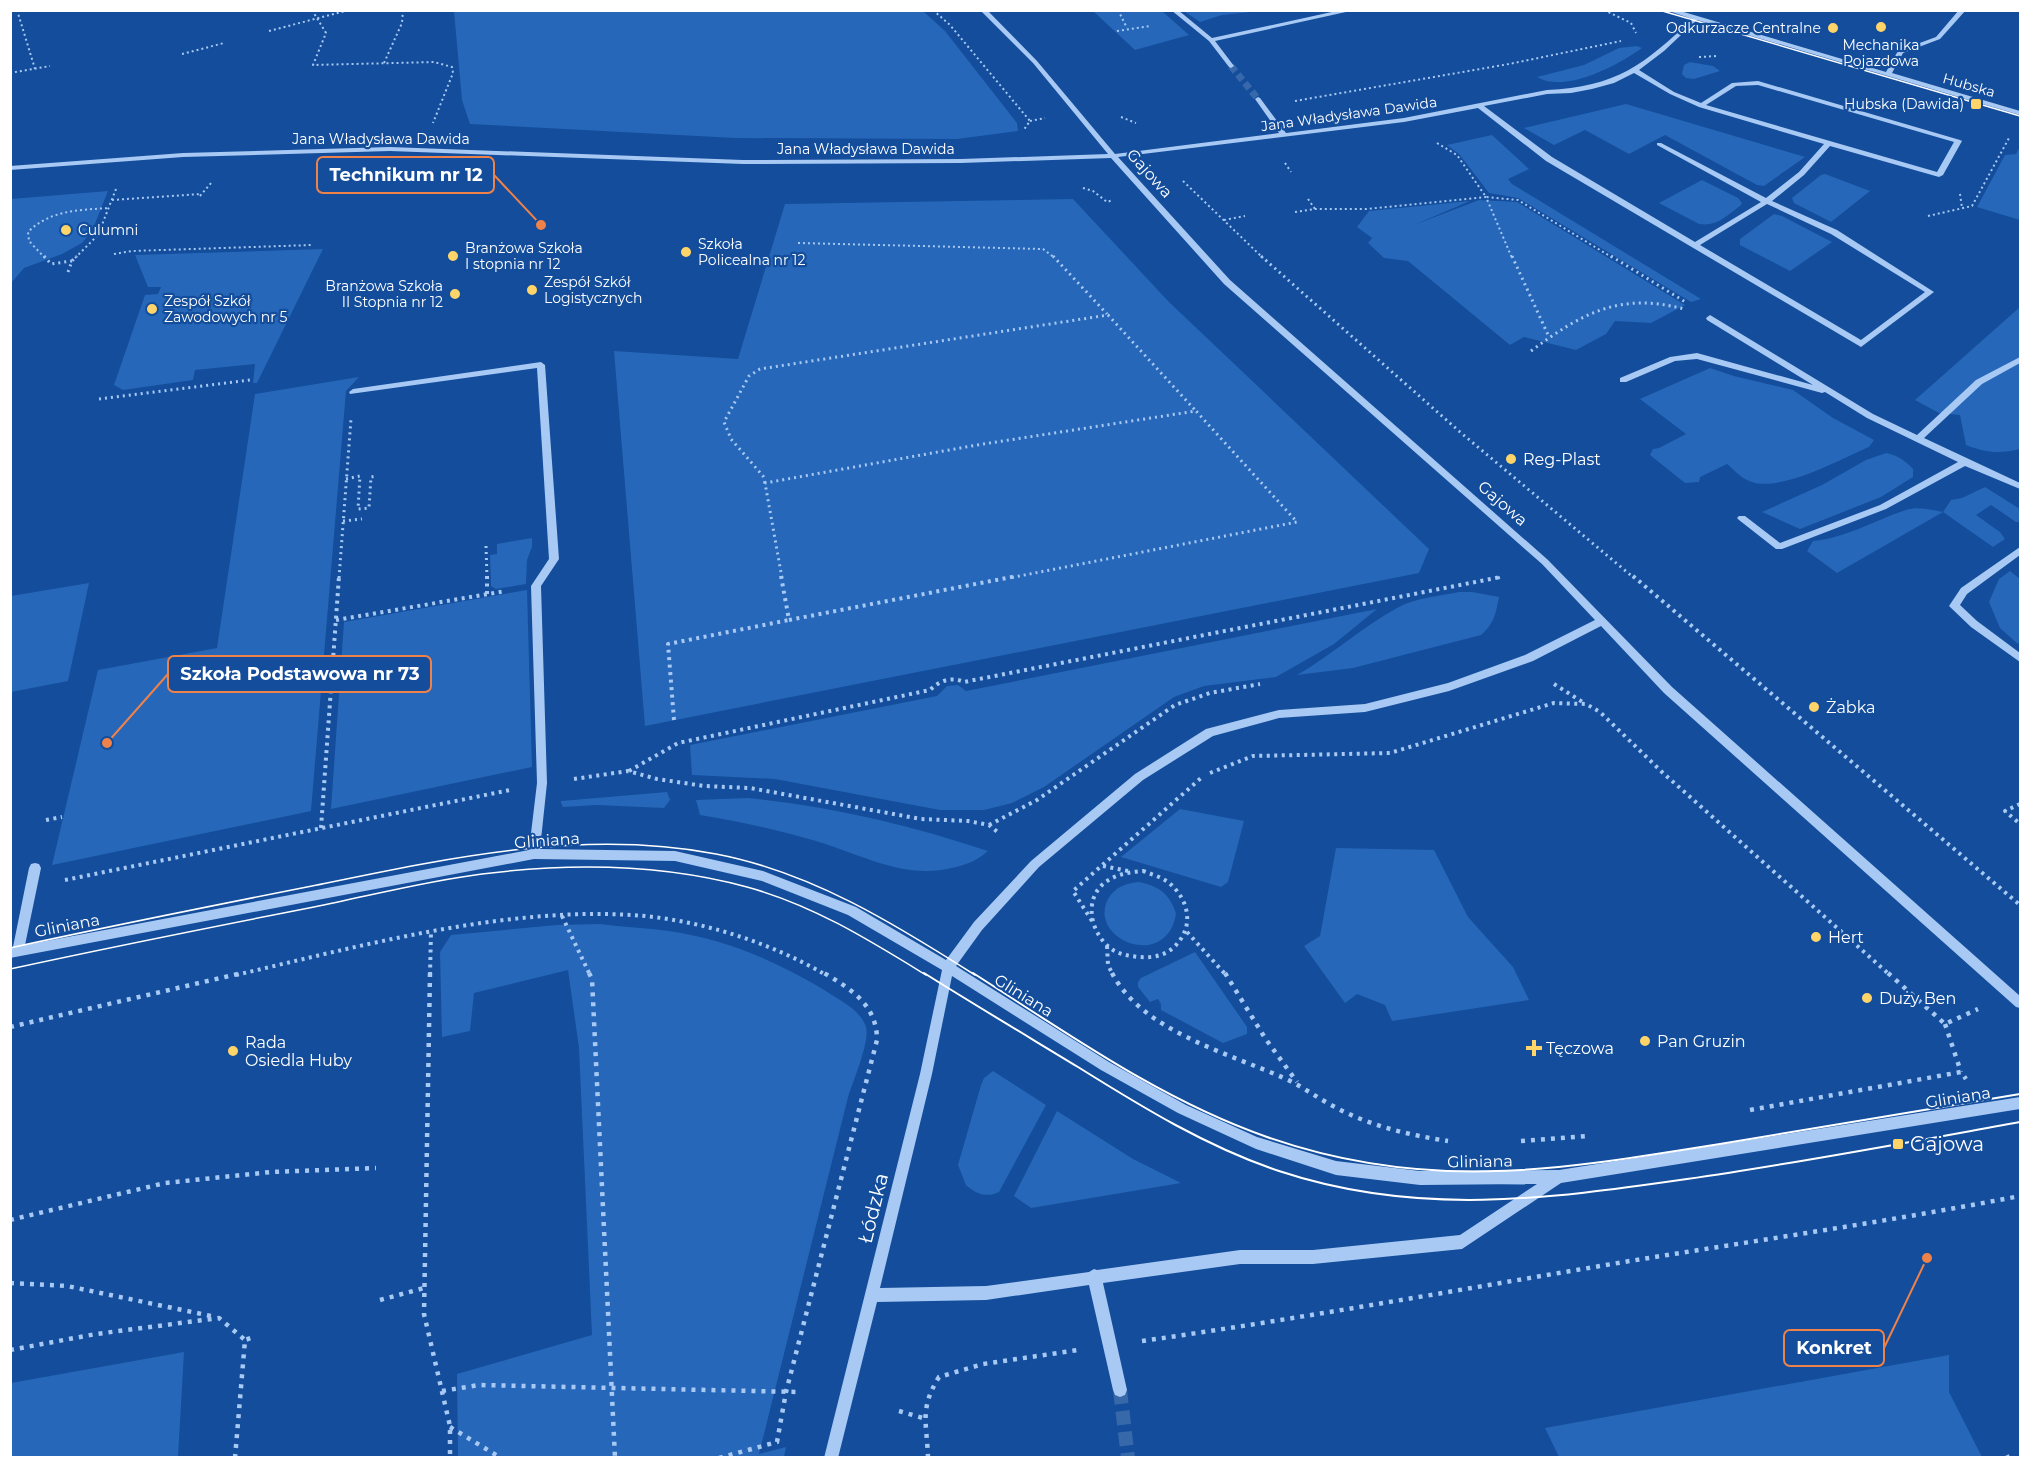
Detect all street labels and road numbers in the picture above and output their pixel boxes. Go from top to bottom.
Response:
street label: Hubska [1941,69,1997,101]
street label: Jana Władysława Dawida [1259,93,1438,135]
street label: Jana Władysława Dawida [291,130,470,148]
street label: Jana Władysława Dawida [776,140,955,158]
street label: Gajowa [1123,145,1176,202]
street label: Gajowa [1474,477,1531,530]
street label: Gliniana [514,829,581,852]
street label: Gliniana [33,910,101,941]
street label: Gliniana [991,970,1057,1021]
street label: Gliniana [1924,1083,1992,1112]
street label: Gliniana [1447,1151,1513,1172]
street label: Łódzka [853,1170,893,1246]

